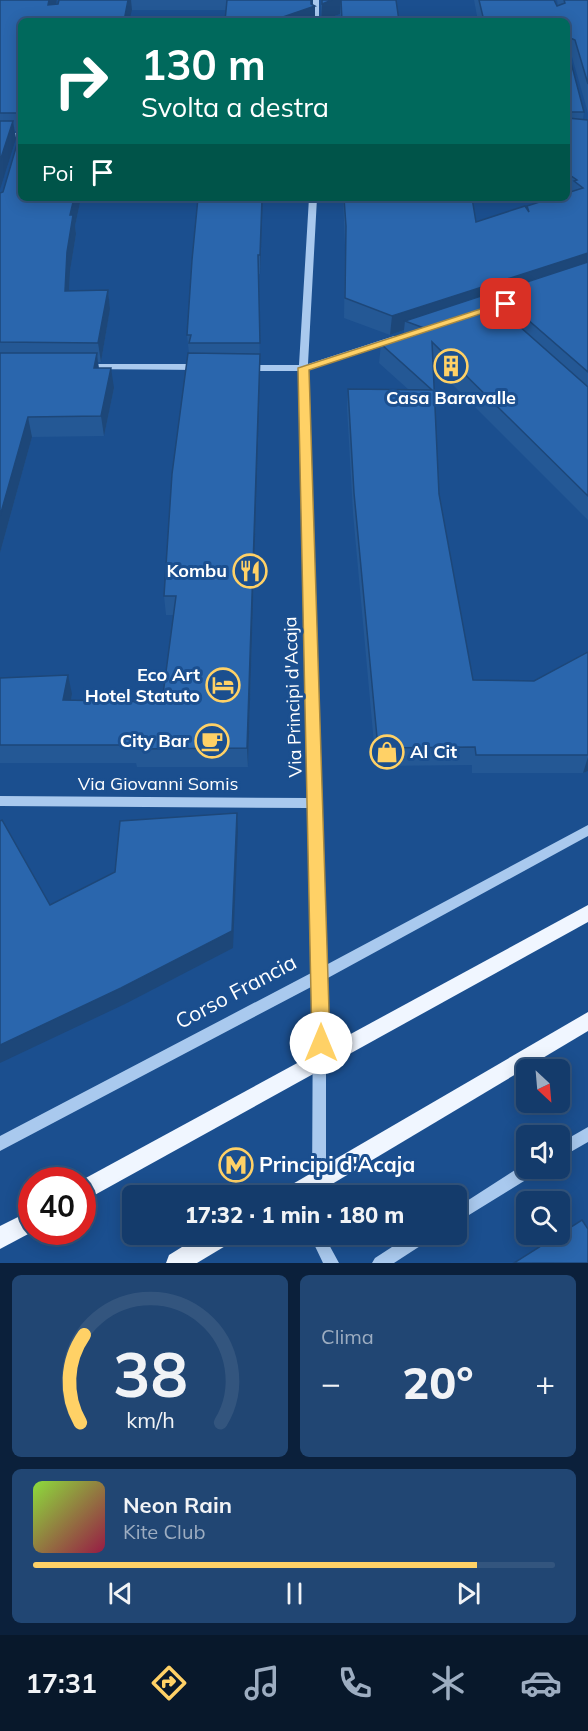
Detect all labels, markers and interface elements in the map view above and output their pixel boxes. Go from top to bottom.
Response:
text: 130 m [141,38,266,91]
icon: right [42,42,120,120]
text: Svolta a destra [141,90,329,124]
icon: arrive [86,156,119,189]
text: Poi [42,159,74,187]
pin [480,278,531,329]
icon: arrive [489,287,522,320]
building icon: Casa Baravalle [433,348,469,384]
place label: Casa Baravalle [386,386,516,409]
restaurant icon: Kombu [232,553,268,589]
place label: Kombu [167,559,227,582]
street label: Via Principi d'Acaja [278,616,307,778]
place label: Eco Art Hotel Statuto [85,663,200,707]
hotel icon: Eco Art Hotel Statuto [205,667,241,703]
cafe icon: City Bar [194,723,230,759]
place label: City Bar [120,729,190,752]
shop icon: Al Cit [369,734,405,770]
place label: Al Cit [410,740,457,763]
street label: Via Giovanni Somis [78,772,238,795]
street label: Corso Francia [171,948,300,1034]
position arrow [289,1011,353,1075]
north arrow [516,1059,570,1113]
map controls [516,1059,570,1245]
button: sound [516,1125,570,1179]
metro station icon: Principi d'Acaja [218,1147,254,1183]
place label: Principi d'Acaja [259,1151,415,1177]
speed limit sign: 40 [18,1167,96,1245]
button: search [516,1191,570,1245]
text: 17:32 · 1 min · 180 m [185,1201,404,1229]
text: Clima [321,1324,374,1349]
text: 38 [113,1334,187,1413]
text: 20° [402,1354,474,1410]
text: − [321,1362,341,1403]
text: + [535,1362,555,1403]
text: km/h [126,1406,174,1433]
text: Neon Rain [123,1491,232,1519]
text: Kite Club [123,1519,205,1544]
icon: previous [104,1577,137,1610]
icon: pause [278,1577,311,1610]
icon: next [452,1577,485,1610]
icon: directions [148,1662,190,1704]
icon: music [241,1662,283,1704]
icon: phone [334,1662,376,1704]
icon: climate [427,1662,469,1704]
icon: car [520,1662,562,1704]
text: 17:31 [26,1666,97,1700]

